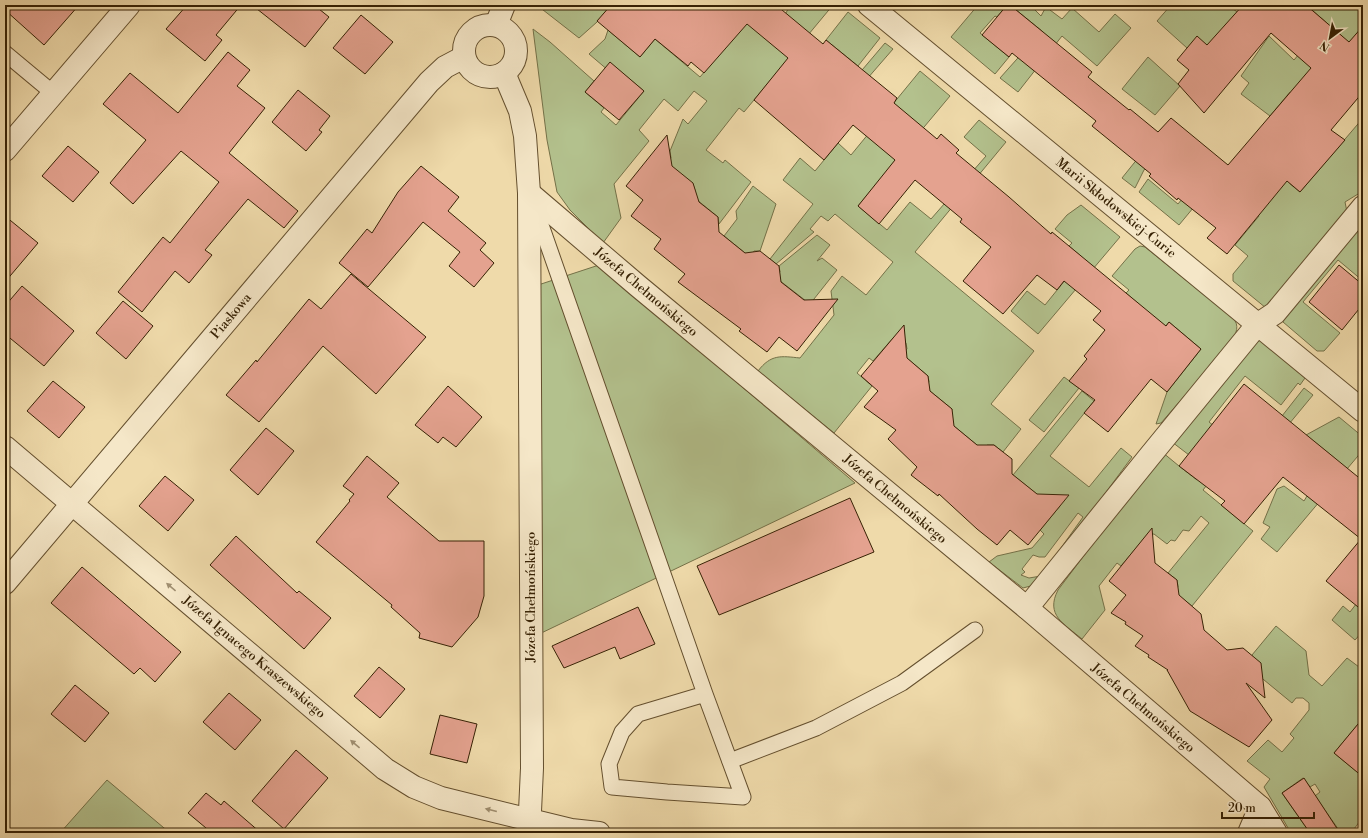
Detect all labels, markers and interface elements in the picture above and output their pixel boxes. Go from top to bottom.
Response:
north arrow [1310,18,1350,58]
text: N [1318,37,1333,54]
street label: Marii Skłodowskiej-Curie [1053,154,1180,262]
street label: Józefa Chełmońskiego [590,243,701,340]
street label: Piaskowa [207,290,255,342]
street label: Józefa Chełmońskiego [839,450,950,547]
street label: Józefa Chełmońskiego [523,532,539,663]
one-way arrow [166,583,176,592]
street label: Józefa Ignacego Kraszewskiego [178,592,329,722]
street label: Józefa Chełmońskiego [1087,659,1198,756]
one-way arrow [350,739,361,748]
scale bar [1222,794,1314,820]
text: 20 m [1228,801,1256,816]
one-way arrow [485,807,497,813]

